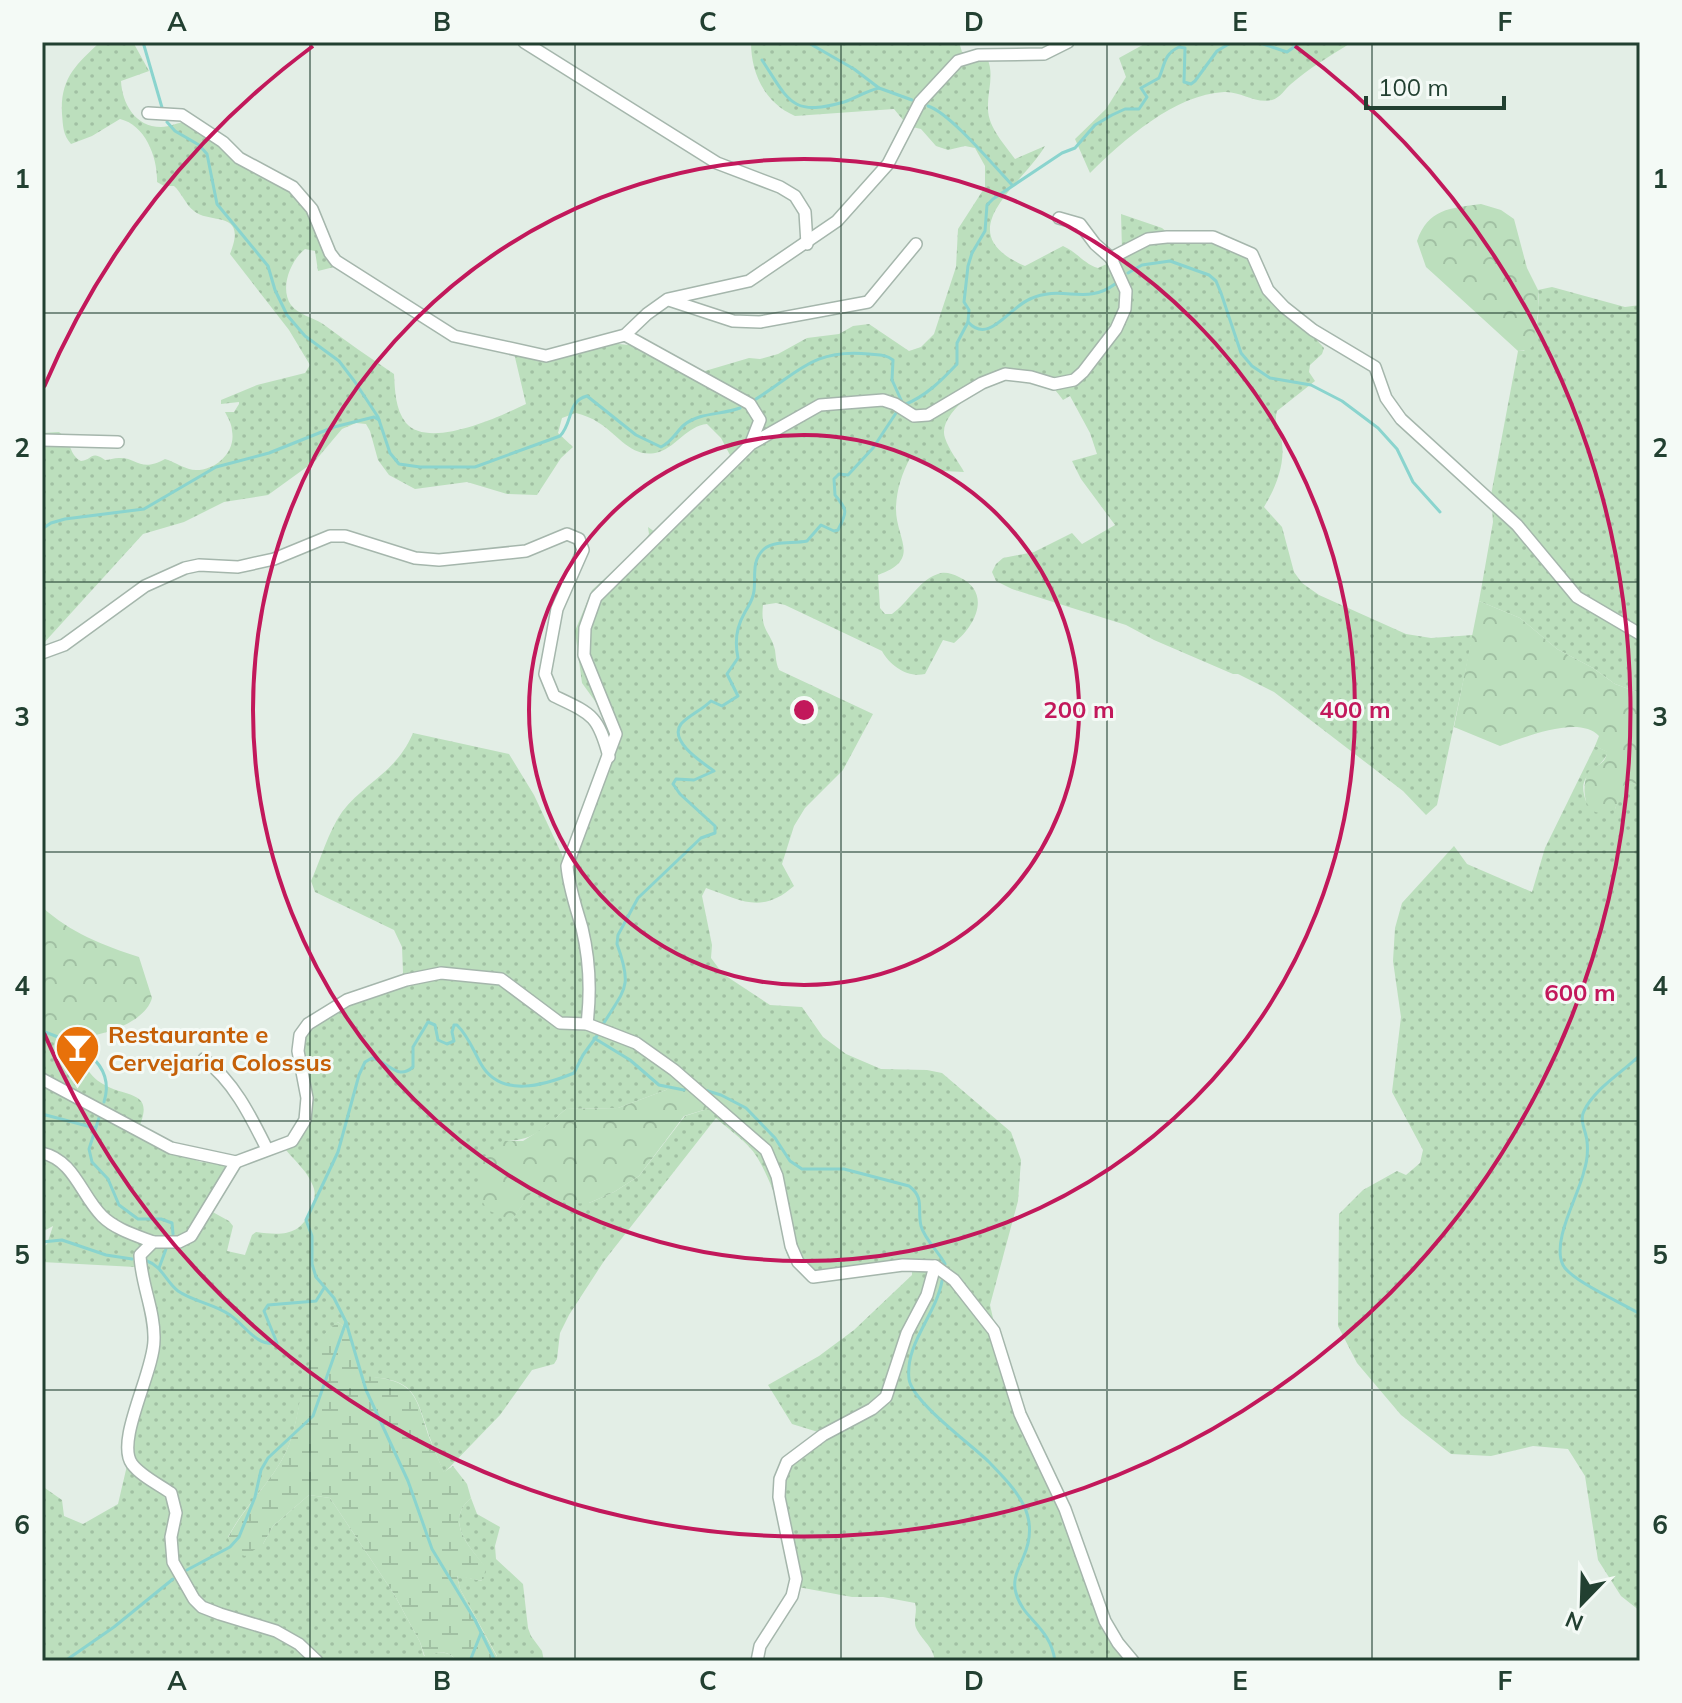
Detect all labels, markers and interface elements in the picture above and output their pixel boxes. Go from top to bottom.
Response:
text: A [167,5,187,38]
text: B [433,5,451,38]
text: C [699,5,717,38]
text: D [964,5,984,38]
text: E [1232,5,1248,38]
text: F [1498,5,1513,38]
scale bar [1366,60,1504,110]
text: 100 m [1378,72,1449,102]
text: 1 [14,162,30,195]
text: 1 [1652,162,1668,195]
text: 2 [14,431,30,464]
text: 2 [1652,431,1668,464]
text: 200 m [1043,694,1115,724]
text: 400 m [1319,694,1391,724]
centre of rings [790,696,818,724]
text: 3 [14,700,30,733]
text: 3 [1652,700,1668,733]
text: 4 [14,969,30,1002]
text: 4 [1652,969,1668,1002]
text: 600 m [1544,977,1616,1007]
place label: Restaurante e Cervejaria Colossus [108,1019,332,1077]
bar icon: Restaurante e Cervejaria Colossus [53,1024,101,1087]
text: 5 [14,1238,30,1271]
text: 5 [1652,1238,1668,1271]
text: 6 [14,1508,30,1541]
text: 6 [1652,1508,1668,1541]
north arrow [1542,1563,1622,1643]
text: N [1561,1605,1587,1638]
text: A [167,1664,187,1697]
text: B [433,1664,451,1697]
text: C [699,1664,717,1697]
text: D [964,1664,984,1697]
text: E [1232,1664,1248,1697]
text: F [1498,1664,1513,1697]

